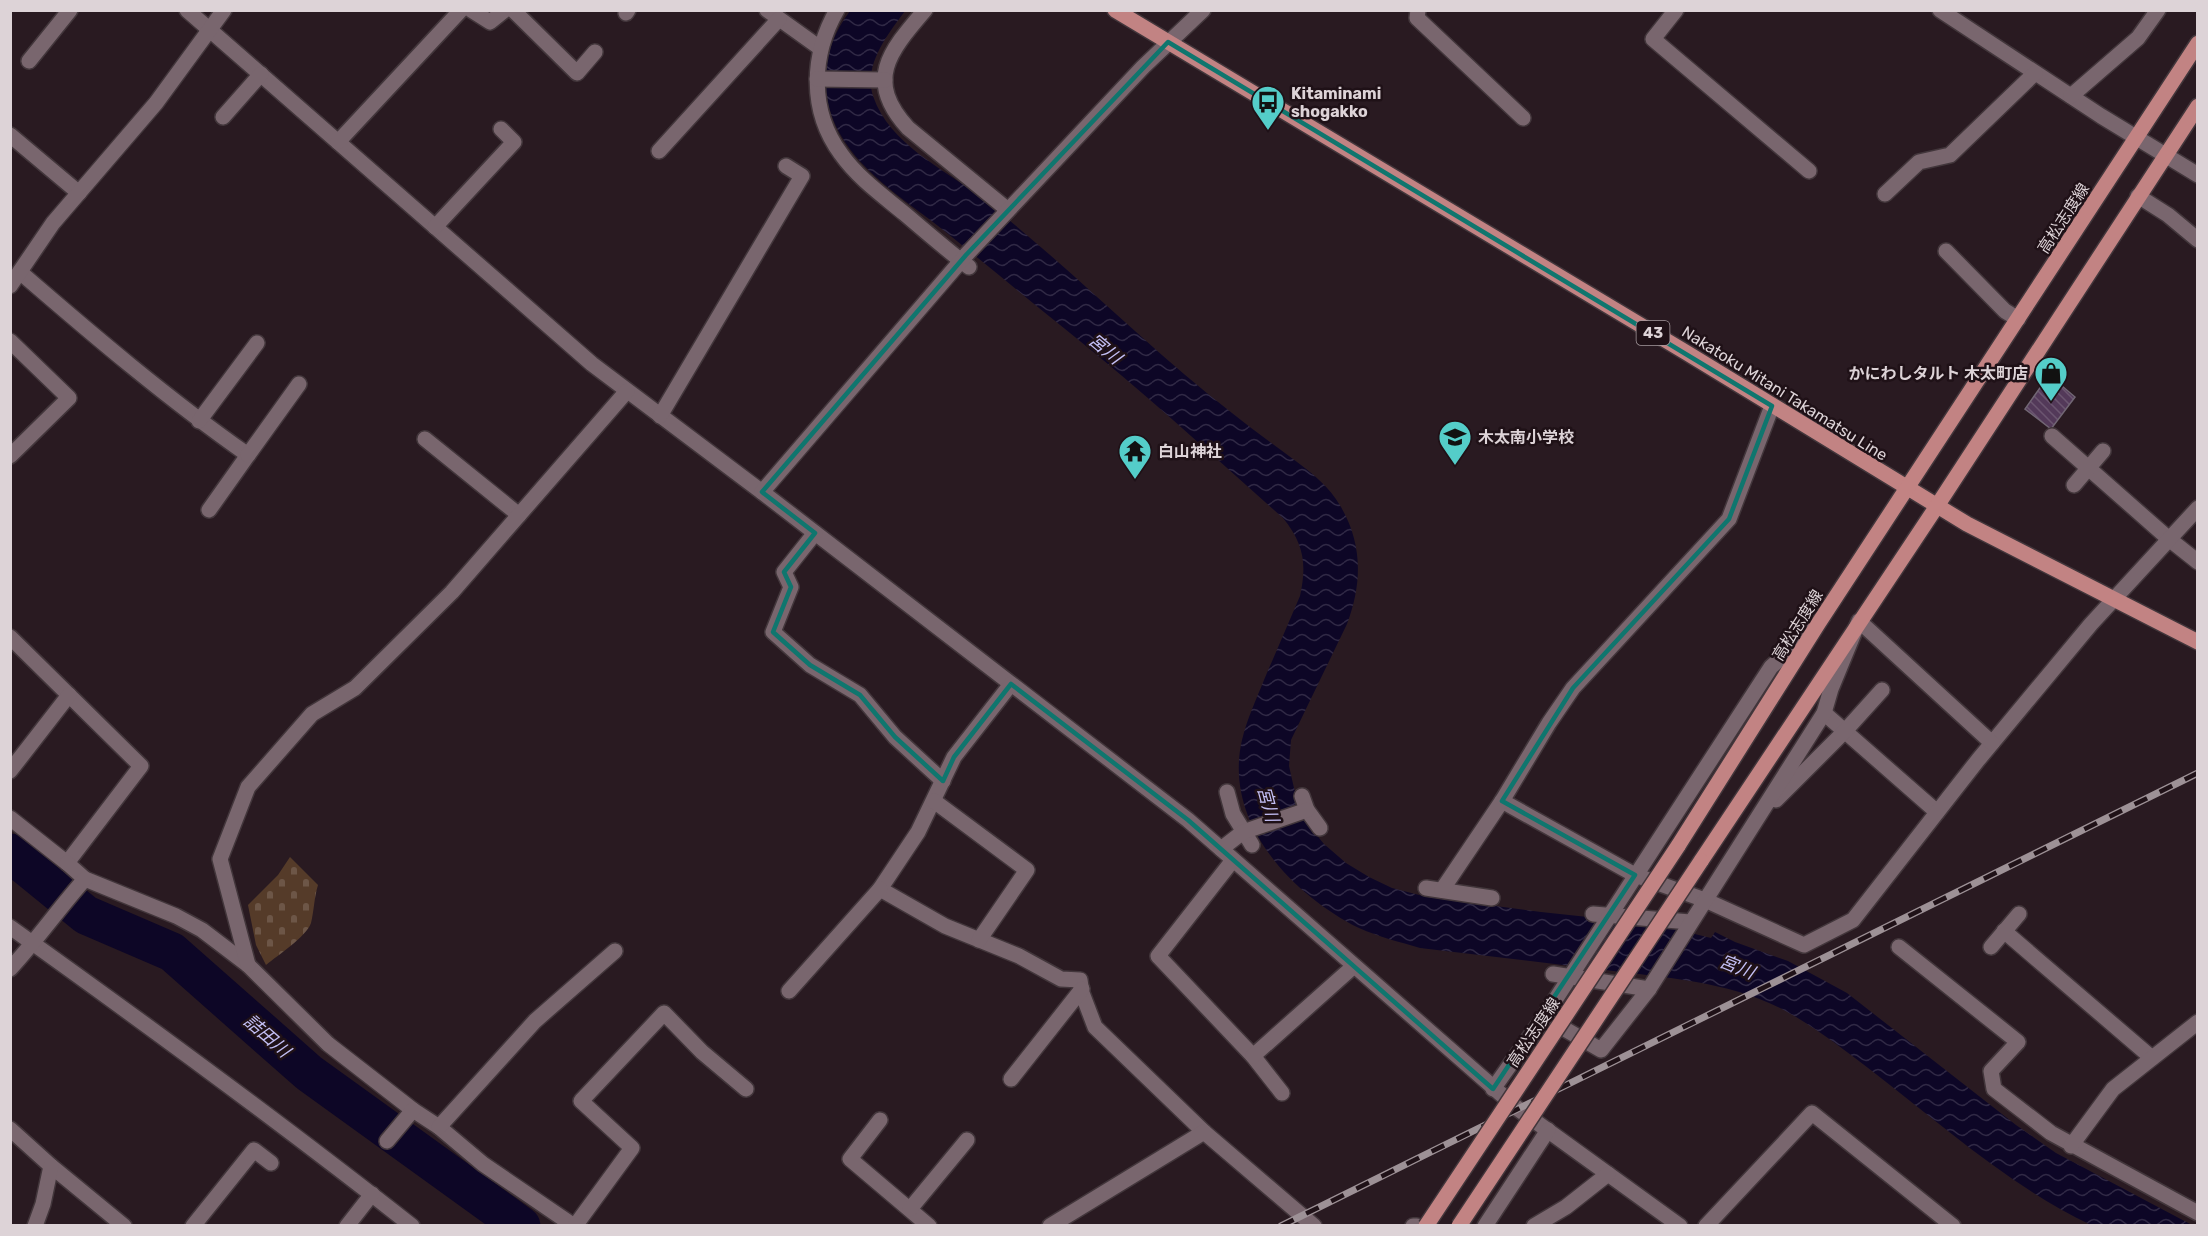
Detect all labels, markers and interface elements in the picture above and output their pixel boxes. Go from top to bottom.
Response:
bus stop icon: Kitaminami shogakko [1250,84,1286,131]
place label: Kitaminami shogakko [1291,84,1381,121]
street label: 高松志度線 [2034,180,2093,257]
road number: 43 [1636,321,1670,345]
street label: Nakatoku Mitani Takamatsu Line [1678,322,1891,465]
water label: 宮川 [1084,329,1127,370]
shop icon: かにわしタルト 木太町店 [2033,355,2069,402]
place label: かにわしタルト 木太町店 [1849,364,2028,383]
school or university icon: 木太南小学校 [1437,419,1473,466]
place label: 木太南小学校 [1478,428,1574,447]
temple icon: 白山神社 [1117,433,1153,480]
place label: 白山神社 [1158,442,1222,461]
street label: 高松志度線 [1768,586,1827,664]
water label: 宮川 [1253,784,1284,826]
water label: 宮川 [1716,950,1760,985]
street label: 高松志度線 [1503,994,1564,1071]
water label: 詰田川 [239,1010,296,1063]

